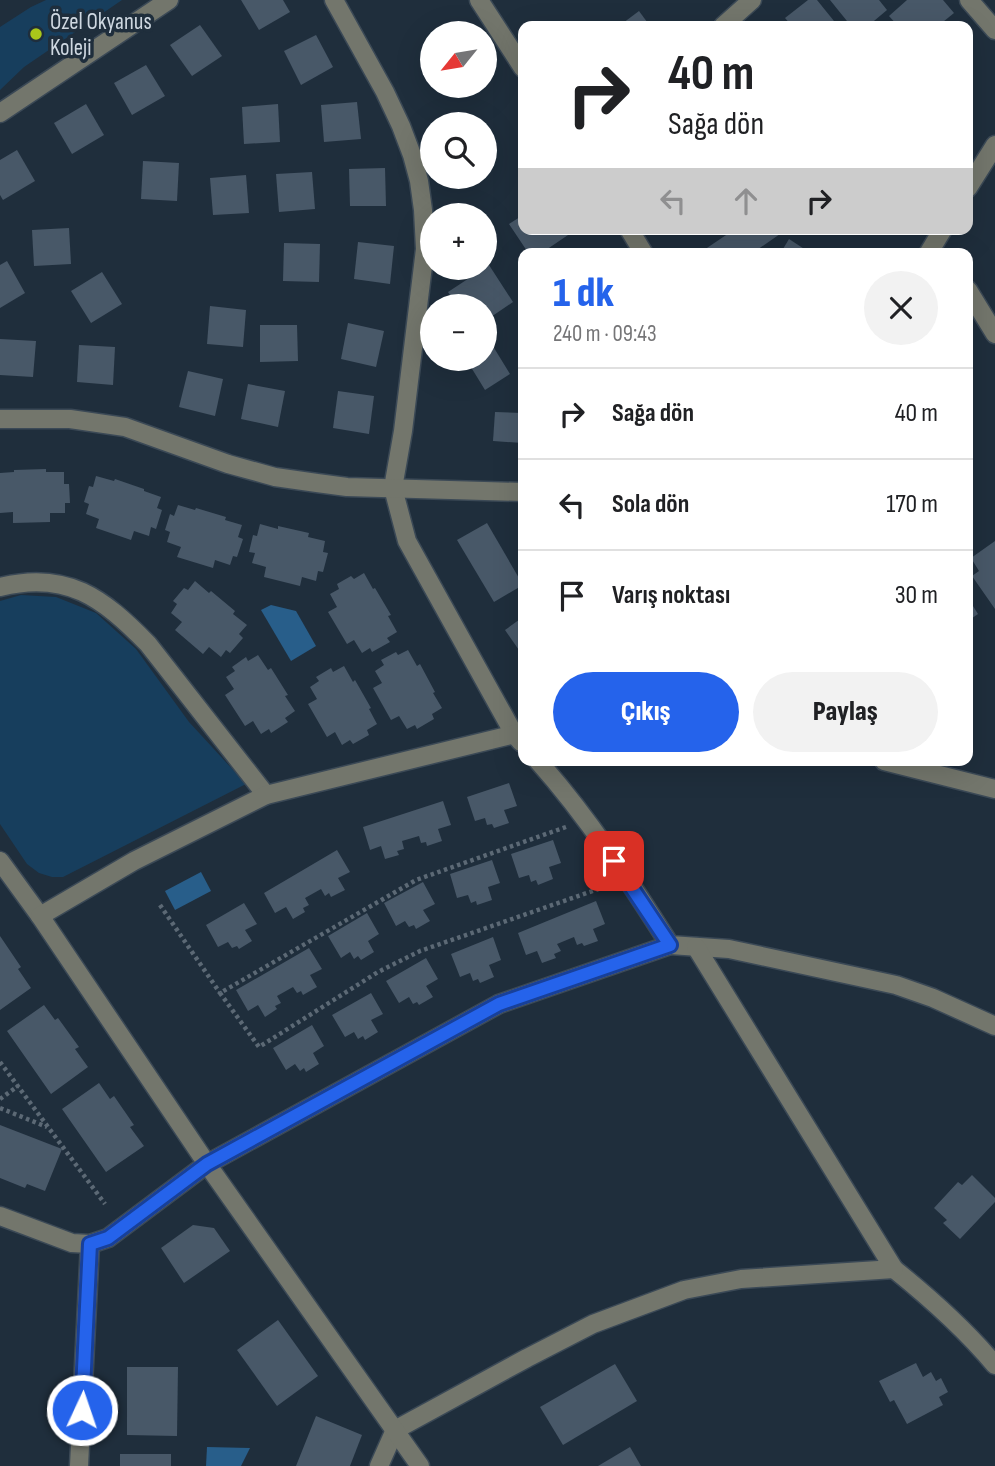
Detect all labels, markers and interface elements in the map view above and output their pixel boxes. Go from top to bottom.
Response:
place label: Özel Okyanus Koleji [50,8,152,62]
north arrow [420,21,497,98]
map controls [420,21,497,371]
marker: Özel Okyanus Koleji [28,26,44,42]
text: 40 m [668,45,754,104]
icon: right [553,49,644,140]
text: Sağa dön [668,105,764,144]
button: search [420,112,497,189]
icon: left [654,182,692,220]
icon: ahead [727,182,765,220]
icon: right [800,182,838,220]
button: + [420,203,497,280]
text: 1 dk [553,268,614,319]
button: close [864,271,938,345]
button: − [420,294,497,371]
text: 240 m · 09:43 [553,320,657,348]
icon: right [553,395,591,433]
text: Sağa dön [612,398,694,429]
text: 40 m [895,398,938,429]
icon: left [553,486,591,524]
text: Sola dön [612,489,689,520]
text: 170 m [886,489,938,520]
icon: arrive [553,577,591,615]
text: Varış noktası [612,580,730,611]
text: 30 m [895,580,938,611]
button: Çıkış [553,672,739,752]
button: Paylaş [753,672,938,752]
pin [584,831,644,891]
icon: arrive [595,842,633,880]
position arrow [45,1373,119,1447]

